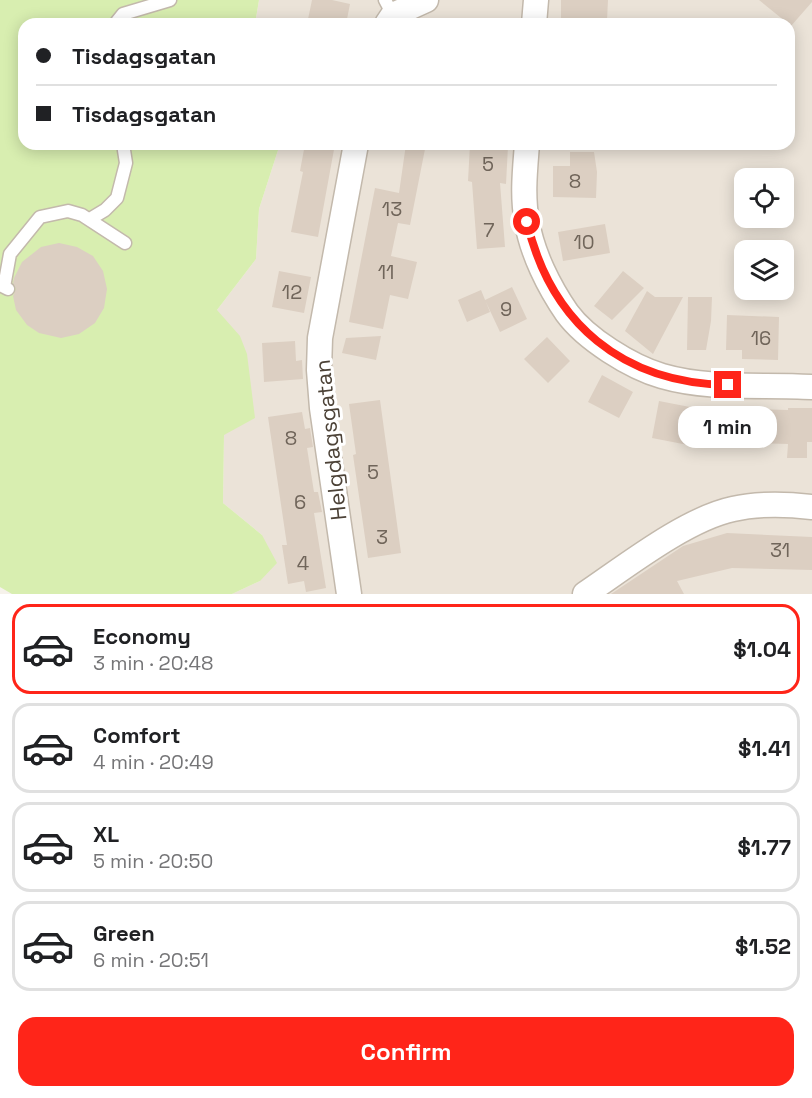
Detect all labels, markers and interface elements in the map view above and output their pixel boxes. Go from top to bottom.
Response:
text: Tisdagsgatan [72,42,216,70]
text: Tisdagsgatan [72,100,216,128]
house number: 5 [482,151,494,177]
house number: 8 [569,168,581,194]
map controls [734,168,794,300]
button: locate [734,168,794,228]
house number: 13 [382,196,402,222]
route start [513,208,540,235]
house number: 7 [483,217,495,243]
house number: 10 [573,229,595,255]
button: layers [734,240,794,300]
house number: 11 [378,259,394,285]
house number: 12 [282,279,302,305]
house number: 9 [500,296,512,322]
house number: 16 [751,325,771,351]
street label: Helgdagsgatan [308,358,352,522]
route end [714,371,741,398]
callout: 1 min [678,406,777,448]
text: 1 min [703,414,752,440]
house number: 8 [285,425,297,451]
house number: 5 [367,459,379,485]
house number: 6 [294,489,306,515]
house number: 3 [376,524,388,550]
house number: 31 [770,537,790,563]
house number: 4 [297,550,309,576]
icon: car [21,622,75,676]
text: Economy [93,622,191,650]
text: $1.04 [733,635,791,663]
text: 3 min · 20:48 [93,650,214,676]
icon: car [21,721,75,775]
text: Comfort [93,721,181,749]
text: $1.41 [738,734,791,762]
text: 4 min · 20:49 [93,749,214,775]
icon: car [21,820,75,874]
text: XL [93,820,119,848]
text: $1.77 [738,833,791,861]
text: 5 min · 20:50 [93,848,213,874]
icon: car [21,919,75,973]
text: Green [93,919,155,947]
text: $1.52 [735,932,791,960]
text: 6 min · 20:51 [93,947,209,973]
button: Confirm [18,1017,794,1086]

